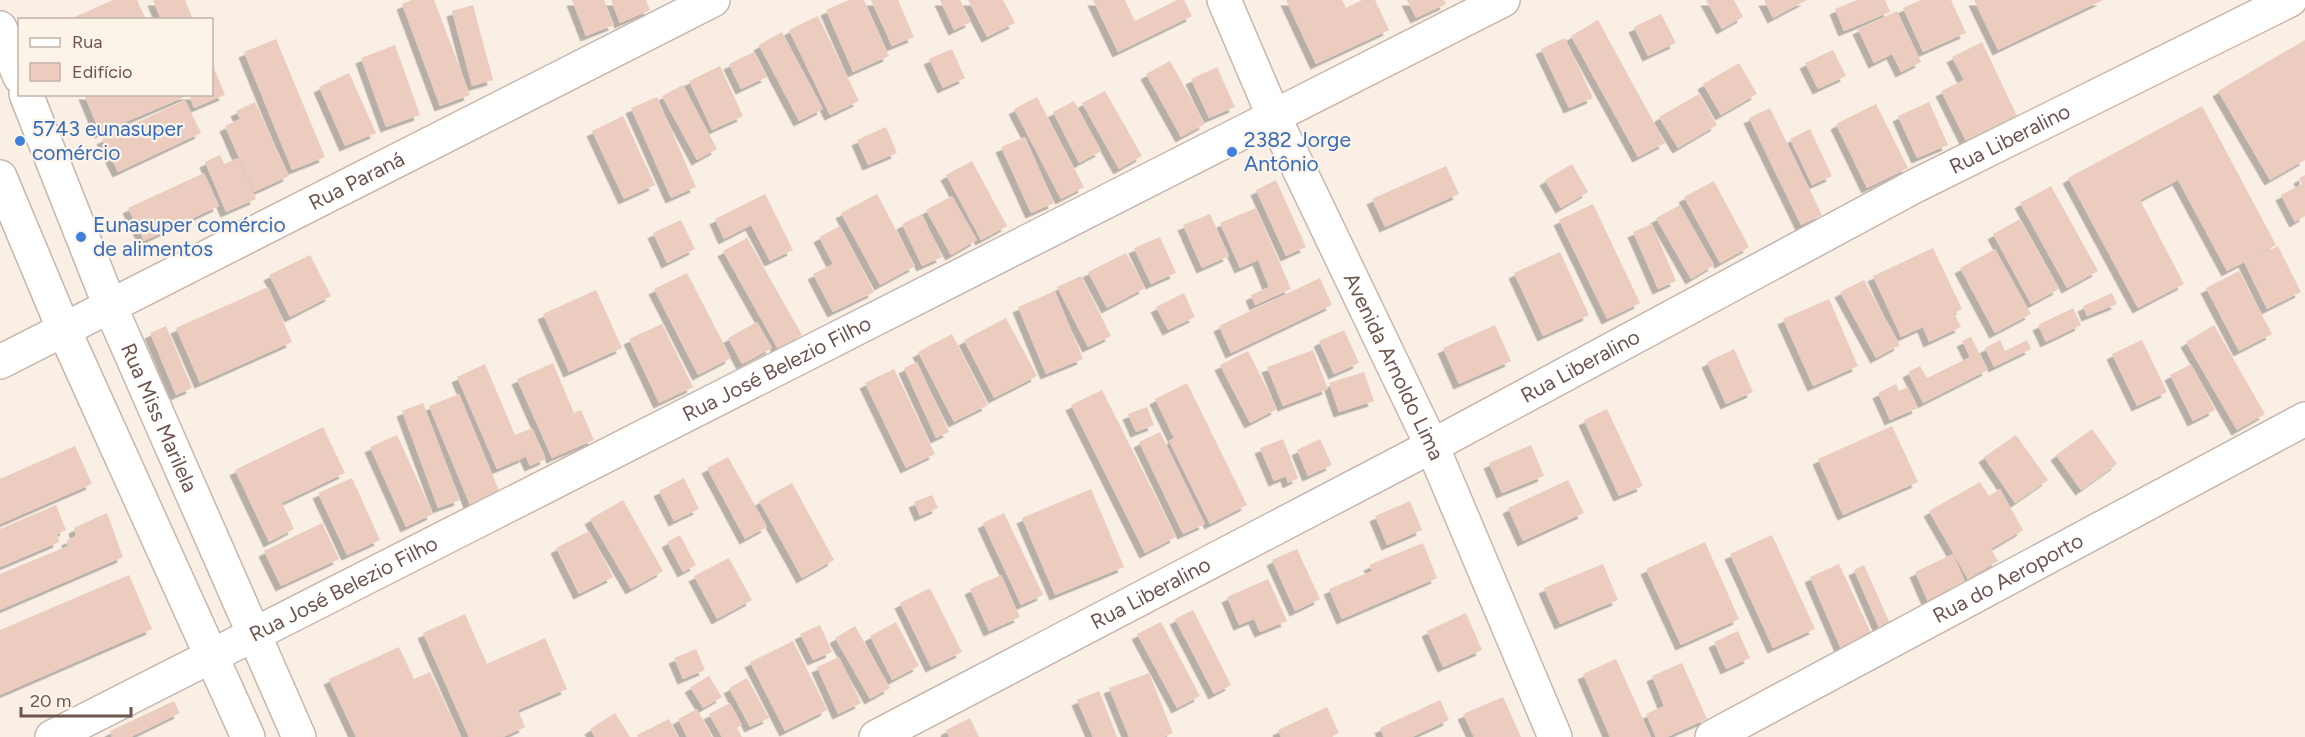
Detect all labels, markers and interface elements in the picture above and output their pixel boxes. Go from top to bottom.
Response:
legend [18,18,213,96]
text: Rua [72,31,103,53]
text: Edifício [72,61,133,83]
street label: Rua Liberalino [1945,98,2074,179]
place label: 5743 eunasuper comércio [32,116,183,165]
place label: 2382 Jorge Antônio [1244,127,1351,176]
marker: 5743 eunasuper comércio [13,134,27,148]
marker: 2382 Jorge Antônio [1225,145,1239,159]
street label: Rua Paraná [305,146,408,215]
place label: Eunasuper comércio de alimentos [93,212,286,261]
marker: Eunasuper comércio de alimentos [74,230,88,244]
street label: Avenida Arnoldo Lima [1339,269,1450,464]
street label: Rua José Belezio Filho [678,310,875,427]
street label: Rua Liberalino [1516,324,1644,408]
street label: Rua Miss Marilela [116,339,203,496]
street label: Rua do Aeroporto [1928,527,2087,628]
street label: Rua José Belezio Filho [245,530,442,647]
street label: Rua Liberalino [1086,551,1215,634]
scale bar [21,680,130,718]
text: 20 m [30,690,71,712]

